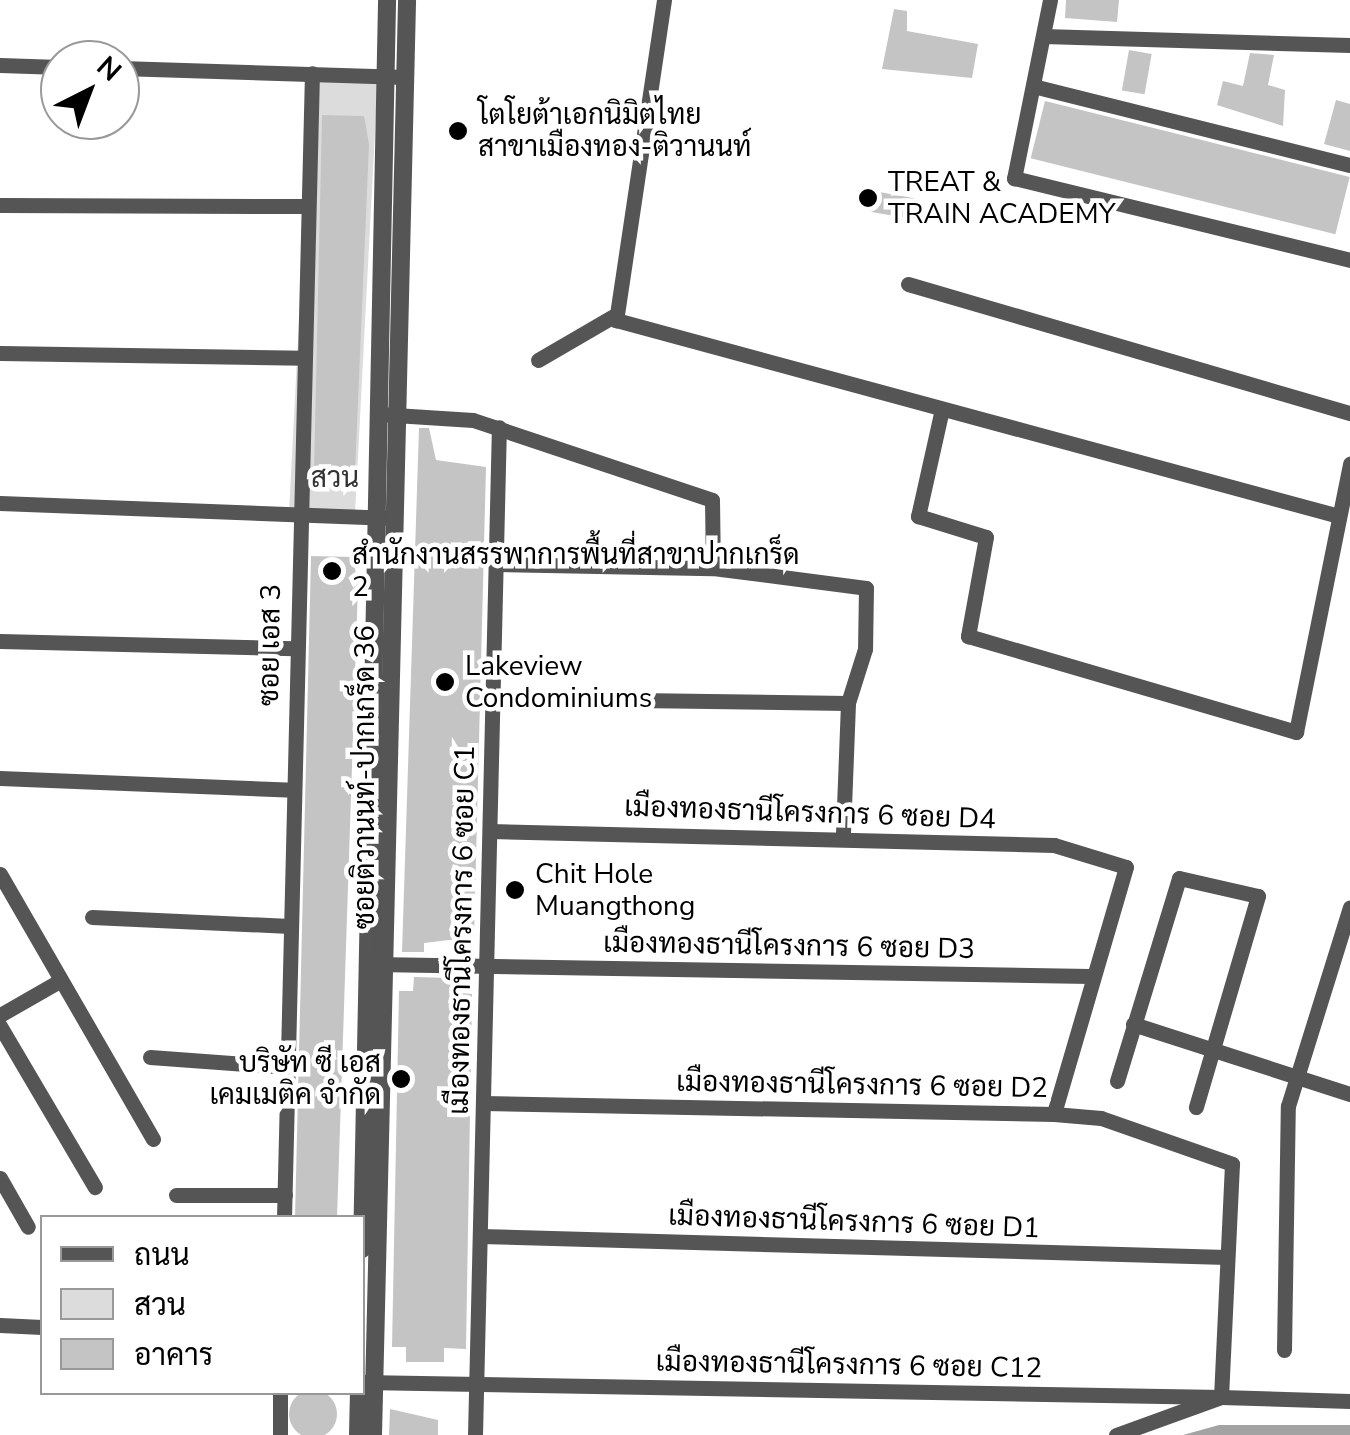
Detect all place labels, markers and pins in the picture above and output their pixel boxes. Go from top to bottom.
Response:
place label: โตโยต้าเอกนิมิตไทย สาขาเมืองทอง-ติวานนท์ [478,98,751,164]
marker: โตโยต้าเอกนิมิตไทย สาขาเมืองทอง-ติวานนท์ [447,120,469,142]
place label: TREAT & TRAIN ACADEMY [888,165,1115,231]
marker: TREAT & TRAIN ACADEMY [857,187,879,209]
place label: สำนักงานสรรพาการพื้นที่สาขาปากเกร็ด 2 [352,538,800,604]
marker: สำนักงานสรรพาการพื้นที่สาขาปากเกร็ด 2 [321,560,343,582]
place label: Lakeview Condominiums [465,649,652,715]
marker: Lakeview Condominiums [434,671,456,693]
place label: Chit Hole Muangthong [535,857,695,923]
marker: Chit Hole Muangthong [504,879,526,901]
place label: บริษัท ซี เอส เคมเมติค จำกัด [209,1046,381,1112]
marker: บริษัท ซี เอส เคมเมติค จำกัด [390,1068,412,1090]

